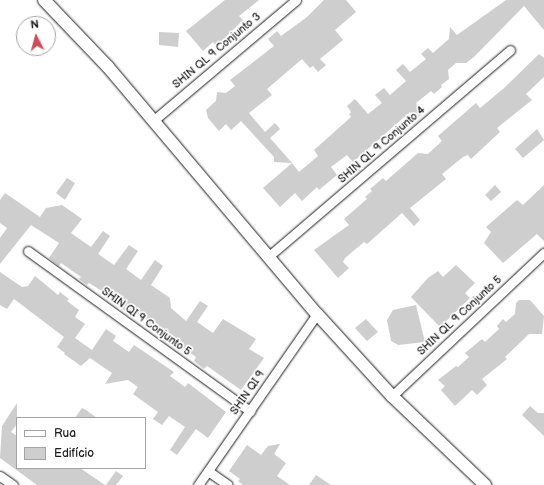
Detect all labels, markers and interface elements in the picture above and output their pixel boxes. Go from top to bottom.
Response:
street label: SHIN QL 9 Conjunto 3 [170,10,264,92]
north arrow [16,16,56,56]
text: N [30,18,40,31]
street label: SHIN QL 9 Conjunto 4 [336,104,428,186]
street label: SHIN QL 9 Conjunto 5 [415,274,505,358]
street label: SHIN QI 9 Conjunto 5 [99,285,193,359]
street label: SHIN QI 9 [228,368,268,418]
legend [16,417,146,469]
text: Rua [54,426,76,441]
text: Edifício [54,446,94,461]

